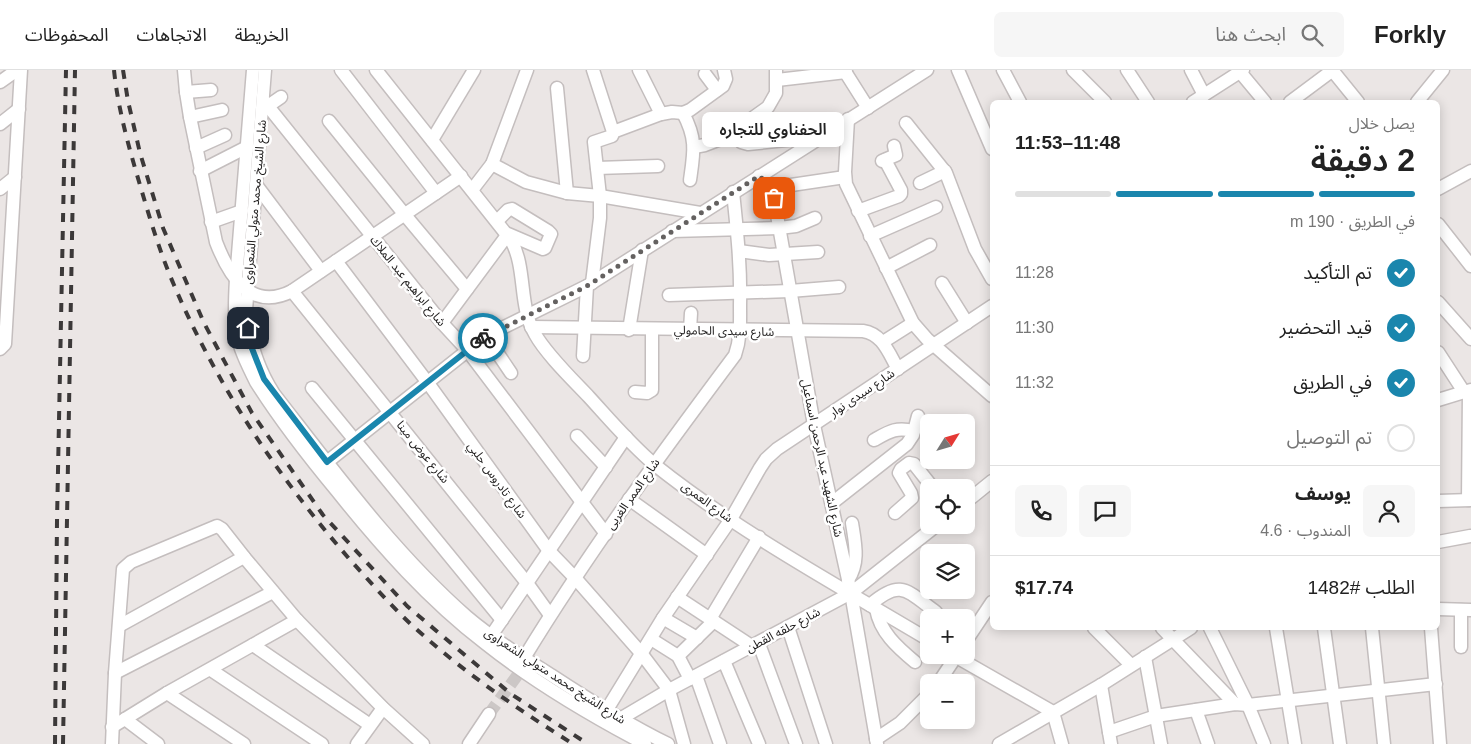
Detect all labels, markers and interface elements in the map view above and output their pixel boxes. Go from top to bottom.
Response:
search box [994,12,1344,57]
icon: search [1298,21,1326,49]
text: Forkly [1374,21,1446,48]
text: ابحث هنا [1215,24,1286,45]
text: المحفوظات [25,25,109,45]
text: الاتجاهات [137,25,207,45]
text: الخريطة [235,25,289,45]
callout: الحفناوي للتجاره [703,113,845,148]
text: يصل خلال [1349,115,1415,132]
street label: شارع الشيخ محمد متولي الشعراوى [241,119,272,285]
text: الحفناوي للتجاره [719,121,827,138]
text: 11:48–11:53 [1015,132,1121,153]
text: 2 دقيقة [1311,142,1415,178]
pin [753,177,795,219]
icon: bag [760,184,788,212]
text: في الطريق · 190 m [1290,213,1415,230]
street label: شارع ابراهيم عبد الملاك [366,233,449,330]
icon: check [1387,259,1415,287]
text: تم التأكيد [1303,262,1372,283]
text: 11:28 [1015,264,1054,281]
pin [227,307,269,349]
courier [458,313,508,363]
icon: home [234,314,262,342]
icon: check [1387,314,1415,342]
text: قيد التحضير [1280,317,1372,338]
text: 11:30 [1015,319,1054,336]
street label: شارع سيدى الحامولي [674,323,774,342]
icon: bike [469,324,497,352]
street label: شارع سيدى نوار [826,366,898,422]
icon: check [1387,369,1415,397]
text: في الطريق [1293,372,1372,393]
text: 11:32 [1015,374,1054,391]
street label: شارع الشهيد عبد الرحمن اسماعيل [796,378,846,539]
north arrow [920,414,975,469]
map controls [920,414,975,729]
street label: شارع عوض مينا [392,418,452,487]
text: تم التوصيل [1287,427,1372,448]
street label: شارع تادروس حلبي [462,439,529,522]
street label: شارع الممر الغربى [603,456,664,533]
street label: شارع العمرى [678,479,735,527]
button: locate [920,479,975,534]
text: يوسف [1295,483,1351,504]
button: phone [1015,485,1067,537]
button: chat [1079,485,1131,537]
button: person [1363,485,1415,537]
text: المندوب · 4.6 [1260,522,1351,539]
button: layers [920,544,975,599]
text: $17.74 [1015,577,1073,598]
text: الطلب #1482 [1307,577,1415,598]
street label: شارع حلقه القطن [744,605,823,657]
button: + [920,609,975,664]
street label: شارع الشيخ محمد متولي الشعراوى [480,625,628,729]
button: − [920,674,975,729]

